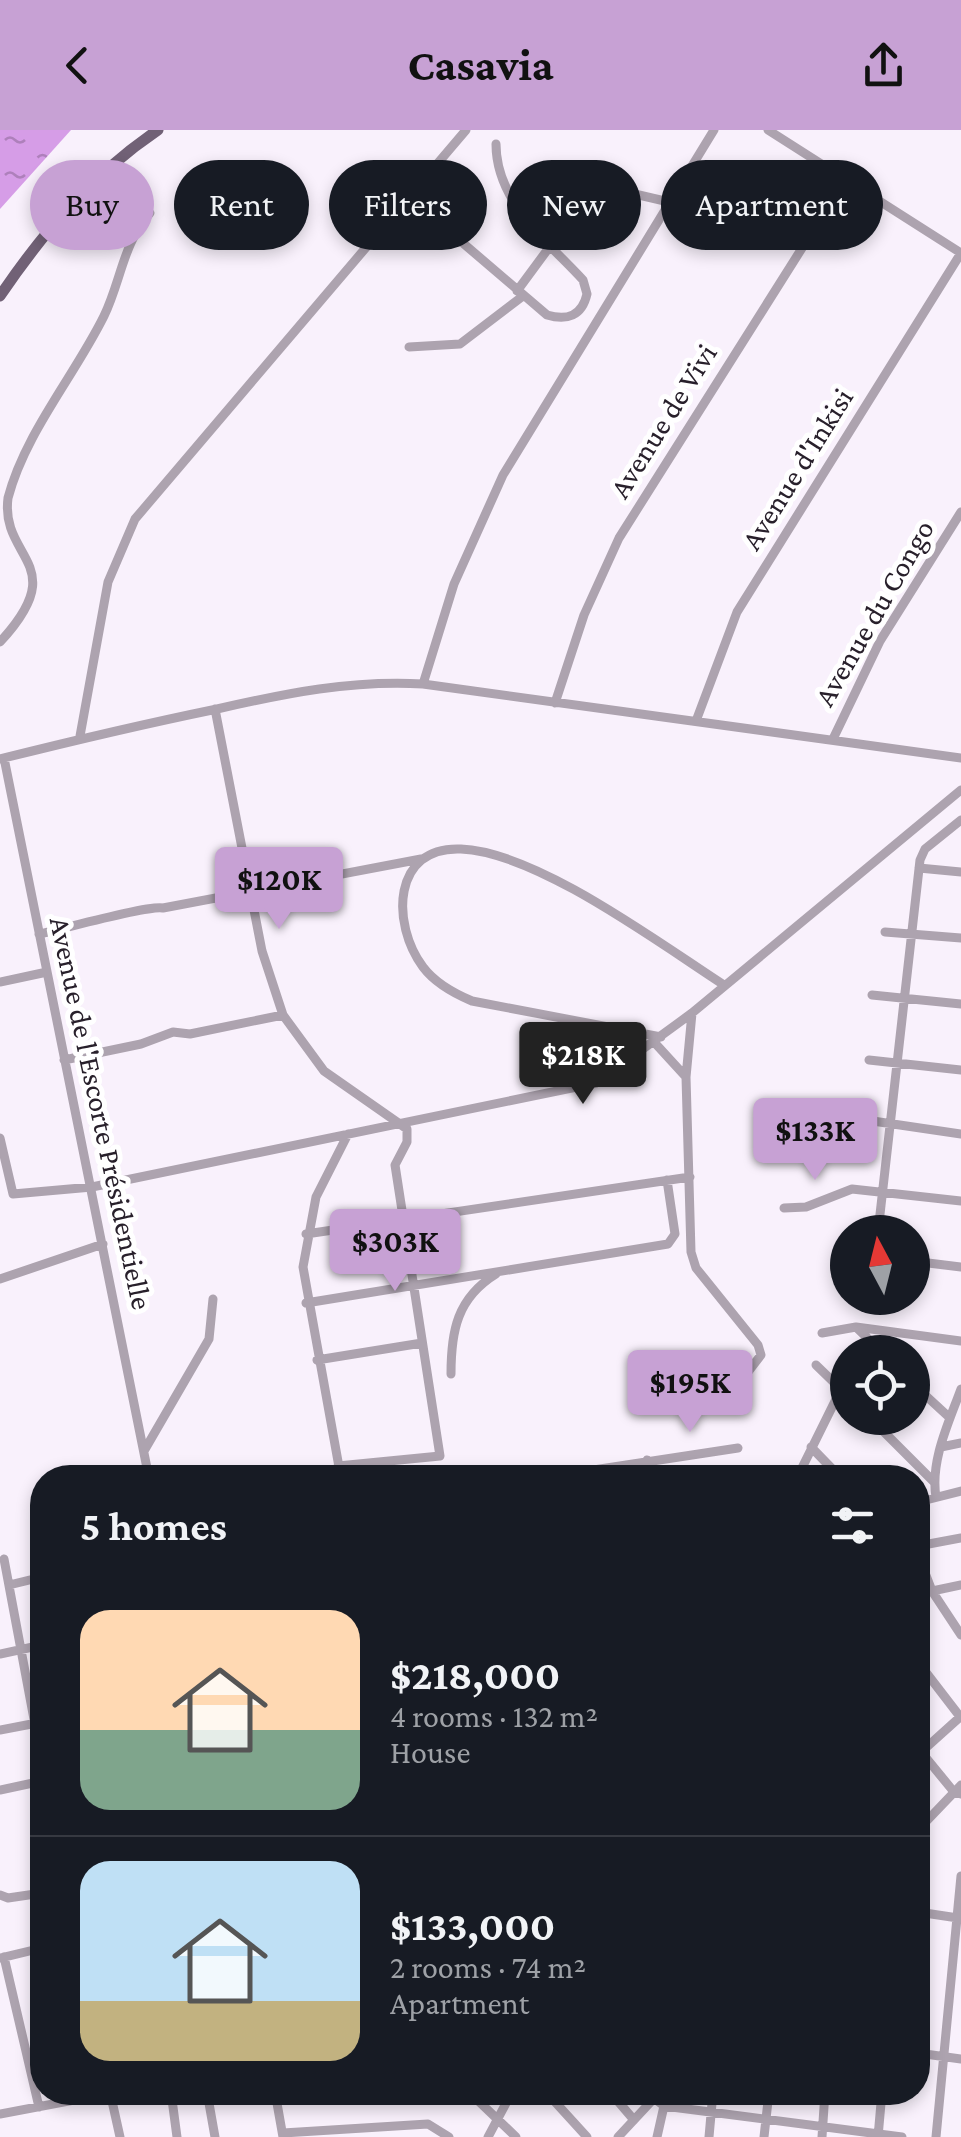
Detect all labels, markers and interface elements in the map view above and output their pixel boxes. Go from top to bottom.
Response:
icon: back [50,38,105,93]
icon: share [856,38,911,93]
text: Casavia [407,40,554,90]
chip: Buy [30,160,154,250]
chip: Rent [174,160,309,250]
chip: Filters [329,160,487,250]
chip: New [507,160,641,250]
chip: Apartment [661,160,883,250]
street label: Avenue de Vivi [602,338,723,504]
street label: Avenue d'Inkisi [734,382,859,555]
street label: Avenue du Congo [807,514,941,712]
pin: $120K [209,847,349,932]
text: $120K [237,861,321,897]
street label: Avenue de l'Escorte Présidentielle [44,914,159,1312]
pin: $218K [513,1022,653,1107]
text: $218K [541,1036,625,1072]
pin: $133K [745,1098,885,1183]
text: $133K [775,1112,855,1148]
pin: $303K [325,1209,465,1294]
north arrow [830,1215,930,1315]
map controls [830,1215,930,1435]
text: $303K [352,1223,438,1259]
button: locate [830,1335,930,1435]
pin: $195K [620,1350,760,1435]
text: $195K [649,1364,731,1400]
icon: filters [825,1498,880,1553]
text: 5 homes [80,1502,227,1549]
icon: home [160,1650,280,1770]
text: $218,000 [390,1651,560,1698]
text: 4 rooms · 132 m² [390,1698,598,1734]
text: House [390,1734,470,1770]
icon: home [160,1901,280,2021]
text: $133,000 [390,1902,555,1949]
text: 2 rooms · 74 m² [390,1949,586,1985]
text: Apartment [390,1985,529,2021]

